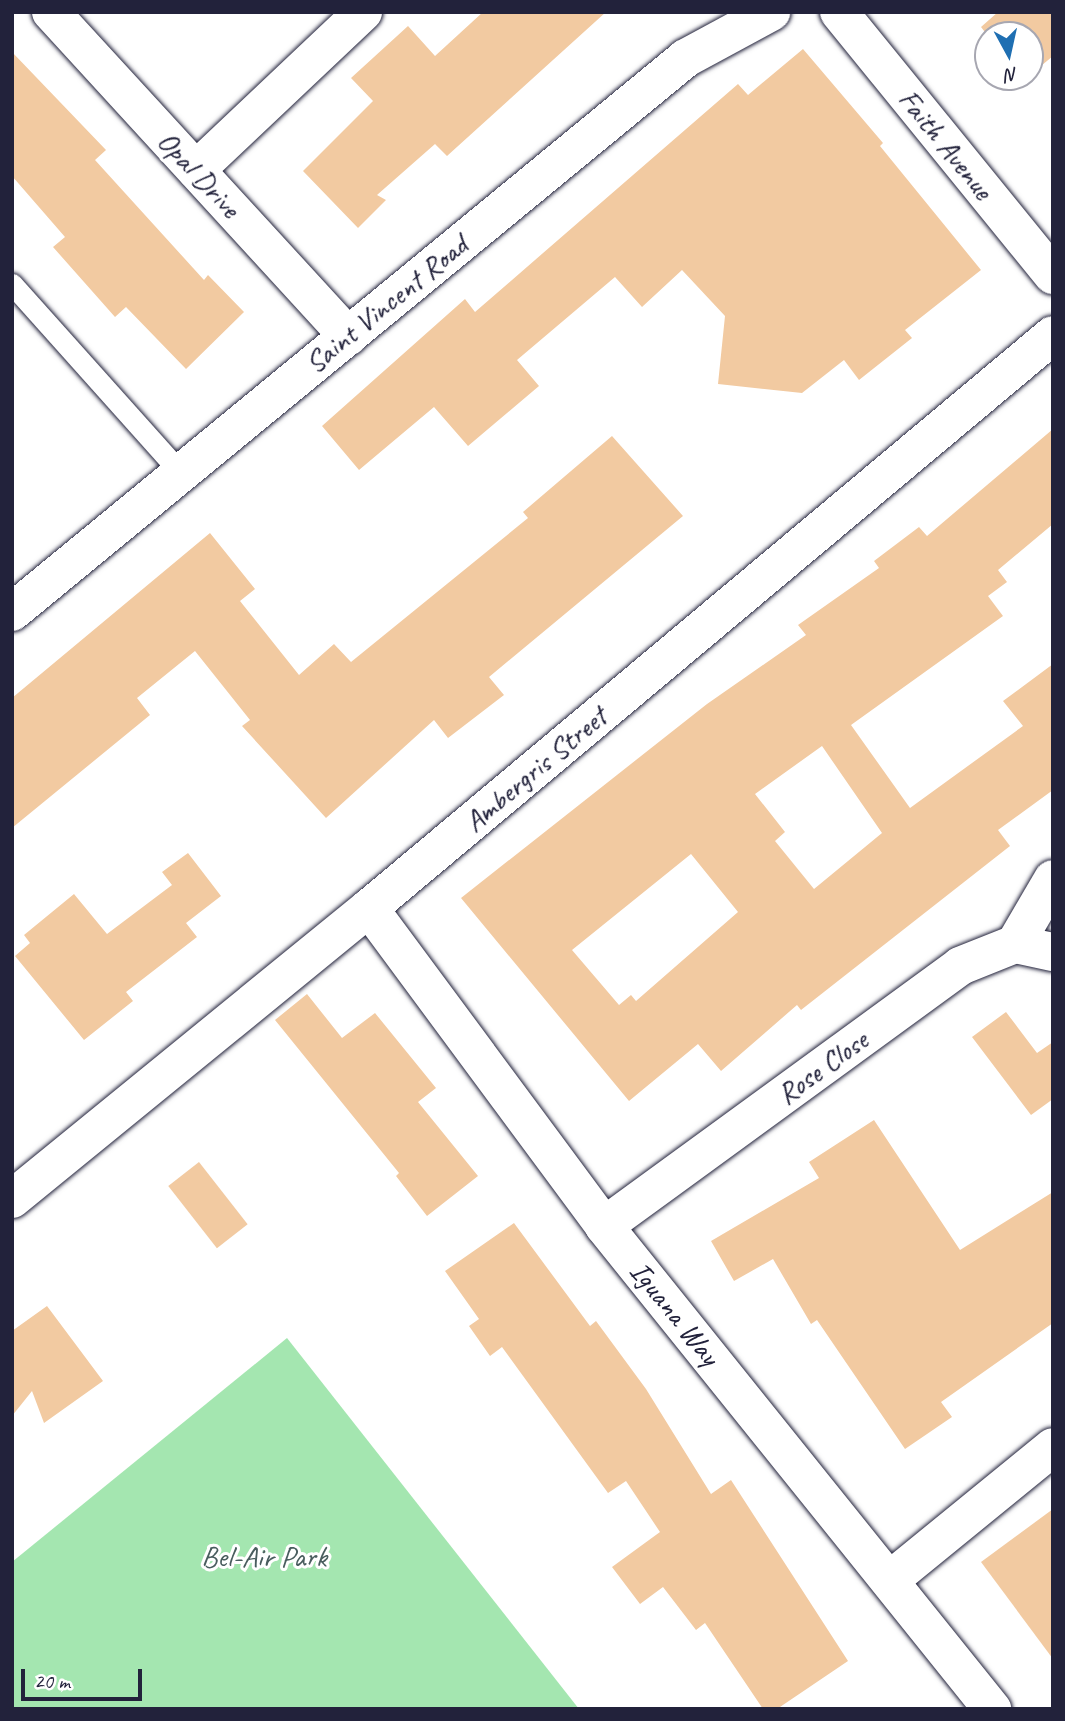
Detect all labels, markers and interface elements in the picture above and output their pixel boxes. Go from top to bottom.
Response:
north arrow [974,21,1044,91]
text: N [1004,62,1019,88]
street label: Faith Avenue [891,82,1001,206]
street label: Opal Drive [150,123,248,225]
street label: Saint Vincent Road [297,227,475,381]
street label: Ambergris Street [456,699,614,839]
street label: Rose Close [770,1022,874,1112]
street label: Iguana Way [622,1254,728,1372]
park label: Bel-Air Park [201,1538,327,1574]
scale bar [24,1654,145,1698]
text: 20 m [34,1668,70,1694]

